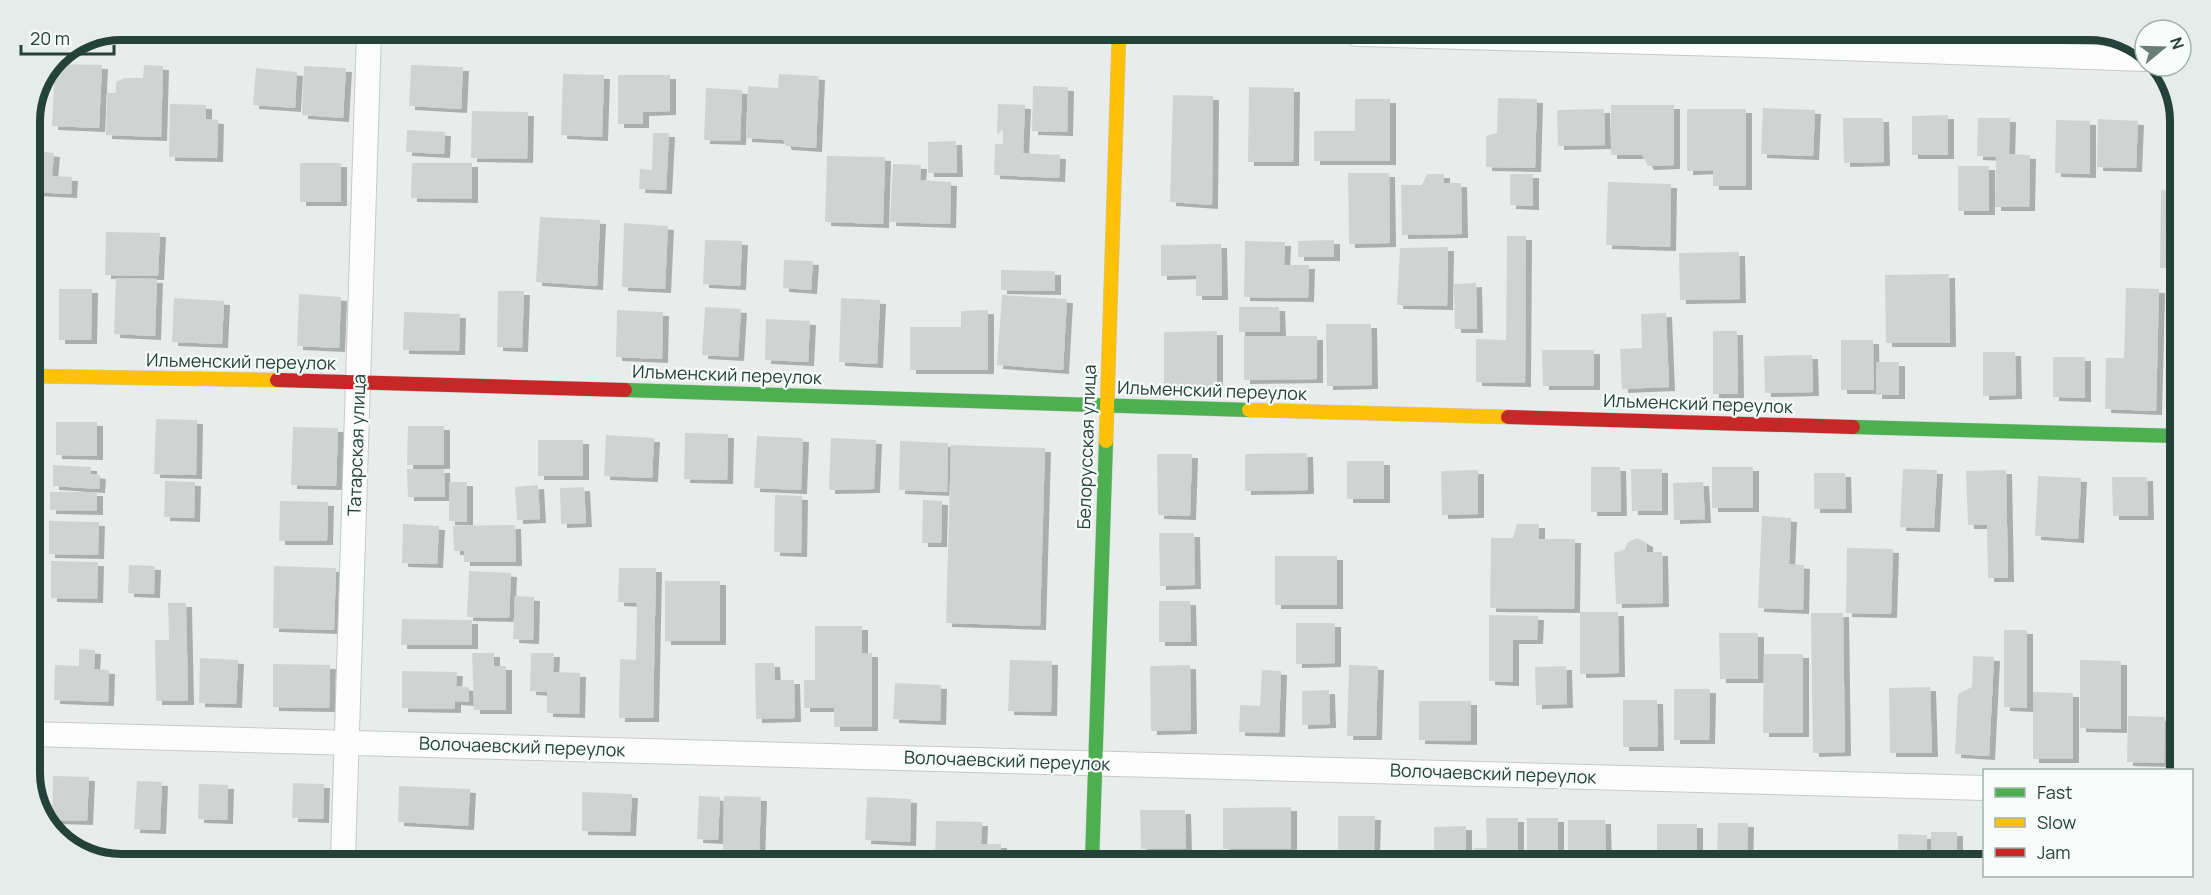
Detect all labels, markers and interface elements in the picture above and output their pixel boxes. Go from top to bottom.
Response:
scale bar [21,18,114,56]
north arrow [2133,18,2193,78]
text: 20 m [30,26,70,50]
text: N [2165,34,2189,52]
street label: Ильменский переулок [146,347,337,375]
street label: Ильменский переулок [632,359,823,389]
street label: Белорусская улица [1071,364,1101,530]
street label: Татарская улица [342,373,370,516]
street label: Ильменский переулок [1117,375,1308,405]
street label: Ильменский переулок [1603,388,1794,418]
street label: Волочаевский переулок [418,730,627,762]
street label: Волочаевский переулок [903,744,1112,776]
street label: Волочаевский переулок [1389,757,1598,789]
legend [1983,769,2193,877]
text: Fast [2037,780,2072,804]
text: Slow [2037,810,2077,834]
text: Jam [2037,840,2071,864]

